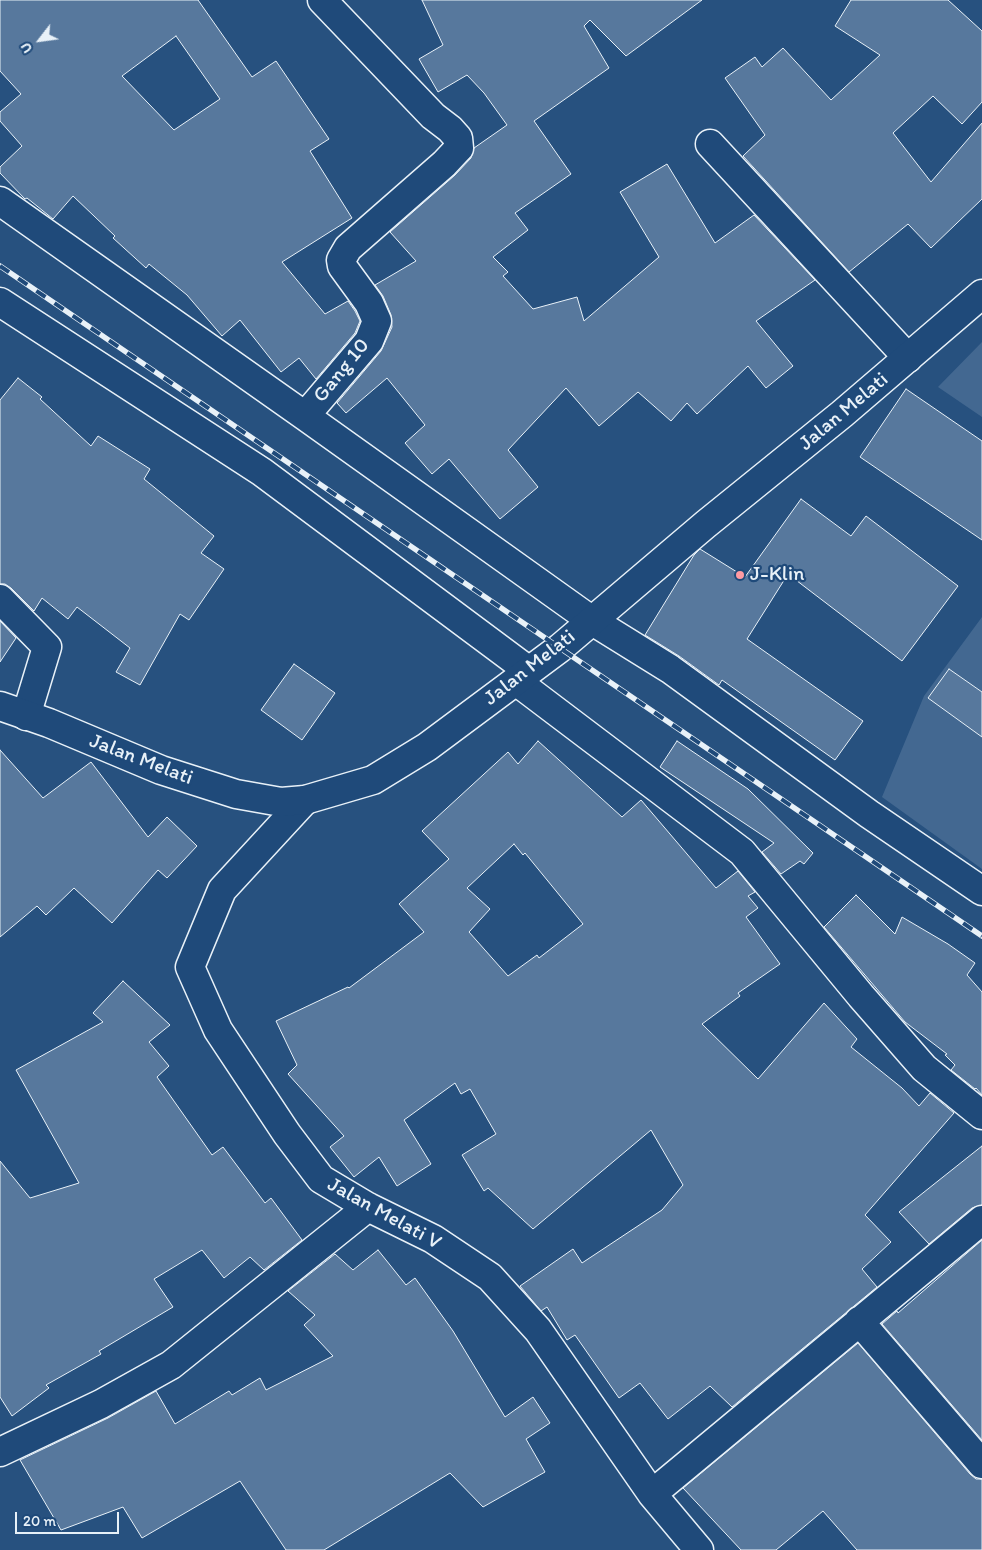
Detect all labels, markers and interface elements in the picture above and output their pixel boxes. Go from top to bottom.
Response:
north arrow [15,15,65,65]
text: U [17,39,36,56]
street label: Gang 10 [308,334,376,408]
street label: Jalan Melati [794,367,894,457]
place label: J-Klin [750,562,804,588]
marker: J-Klin [734,569,746,581]
street label: Jalan Melati [479,625,581,711]
street label: Jalan Melati [86,729,196,791]
street label: Jalan Melati V [323,1172,445,1256]
scale bar [18,1502,121,1534]
text: 20 m [23,1512,56,1530]

